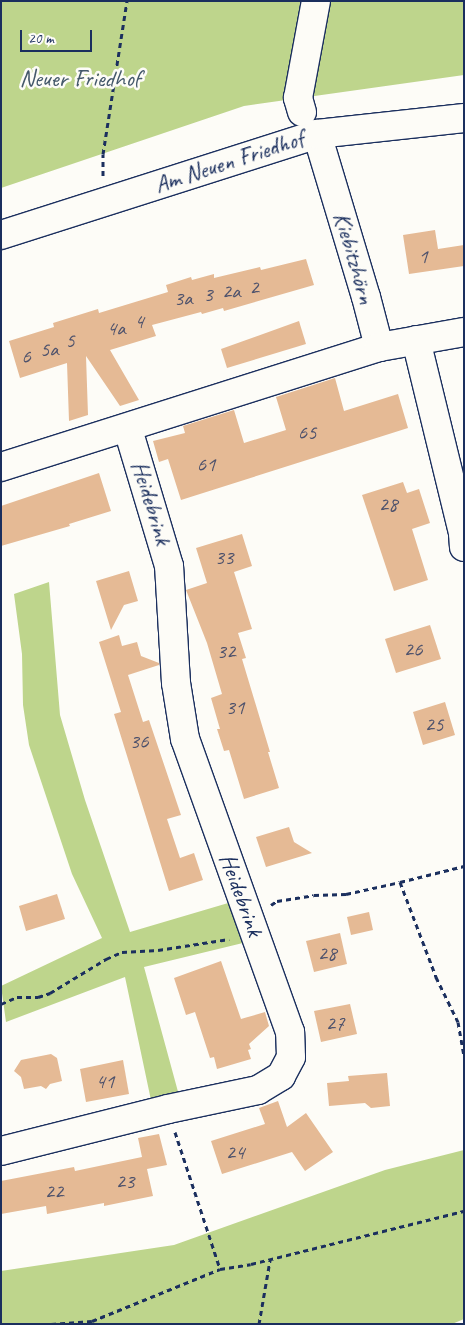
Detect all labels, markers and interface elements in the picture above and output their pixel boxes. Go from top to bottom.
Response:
scale bar [22,20,95,52]
text: 20 m [28,29,54,48]
park label: Neuer Friedhof [19,65,141,93]
street label: Am Neuen Friedhof [151,124,307,200]
street label: Kiebitzhörn [327,209,381,307]
house number: 1 [418,243,428,269]
house number: 2 [249,274,259,300]
house number: 2a [222,278,240,304]
house number: 3 [203,281,213,307]
house number: 3a [174,285,192,311]
house number: 4 [134,308,144,334]
house number: 4a [107,315,125,341]
house number: 5 [65,327,75,353]
house number: 5a [40,336,58,362]
house number: 6 [21,343,31,369]
house number: 65 [298,419,316,445]
house number: 61 [197,451,215,477]
street label: Heidebrink [125,458,177,548]
house number: 28 [379,491,397,517]
house number: 33 [215,544,233,570]
house number: 26 [404,636,422,662]
house number: 32 [217,638,235,664]
house number: 31 [226,694,244,720]
house number: 25 [425,711,443,737]
house number: 36 [130,728,148,754]
street label: Heidebrink [213,850,269,940]
house number: 28 [318,940,336,966]
house number: 27 [326,1010,344,1036]
house number: 41 [96,1068,114,1094]
house number: 24 [226,1139,244,1165]
house number: 23 [116,1168,134,1194]
house number: 22 [45,1178,63,1204]

